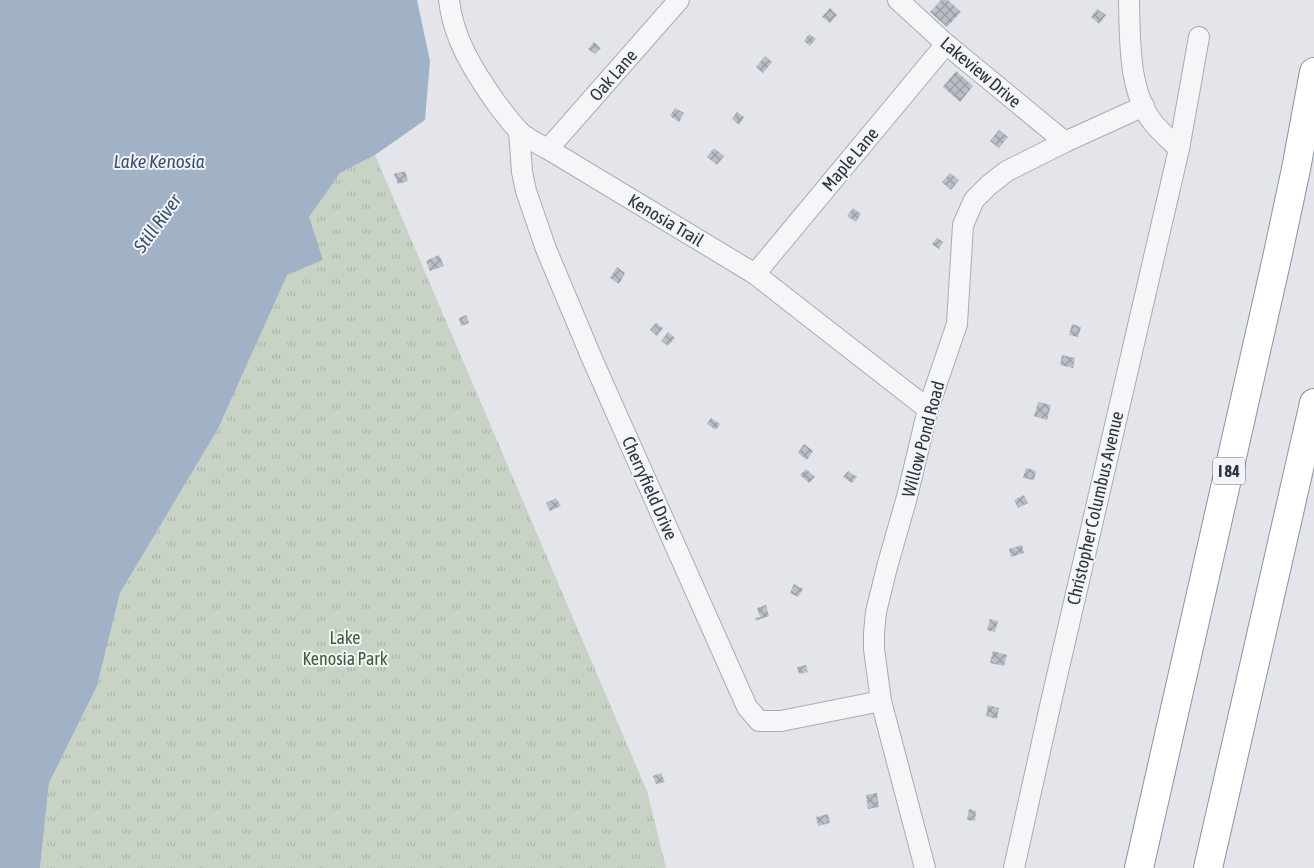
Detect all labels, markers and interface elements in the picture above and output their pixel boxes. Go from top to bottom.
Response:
street label: Lakeview Drive [936,32,1026,112]
street label: Oak Lane [585,45,641,105]
street label: Maple Lane [817,123,883,195]
water label: Lake Kenosia [113,150,205,172]
water label: Still River [128,189,186,257]
street label: Kenosia Trail [624,189,708,251]
street label: Willow Pond Road [897,379,949,499]
street label: Christopher Columbus Avenue [1062,409,1128,607]
street label: Cherryfield Drive [618,433,682,543]
road number: I 84 [1213,458,1245,484]
park label: Lake Kenosia Park [302,627,388,669]

